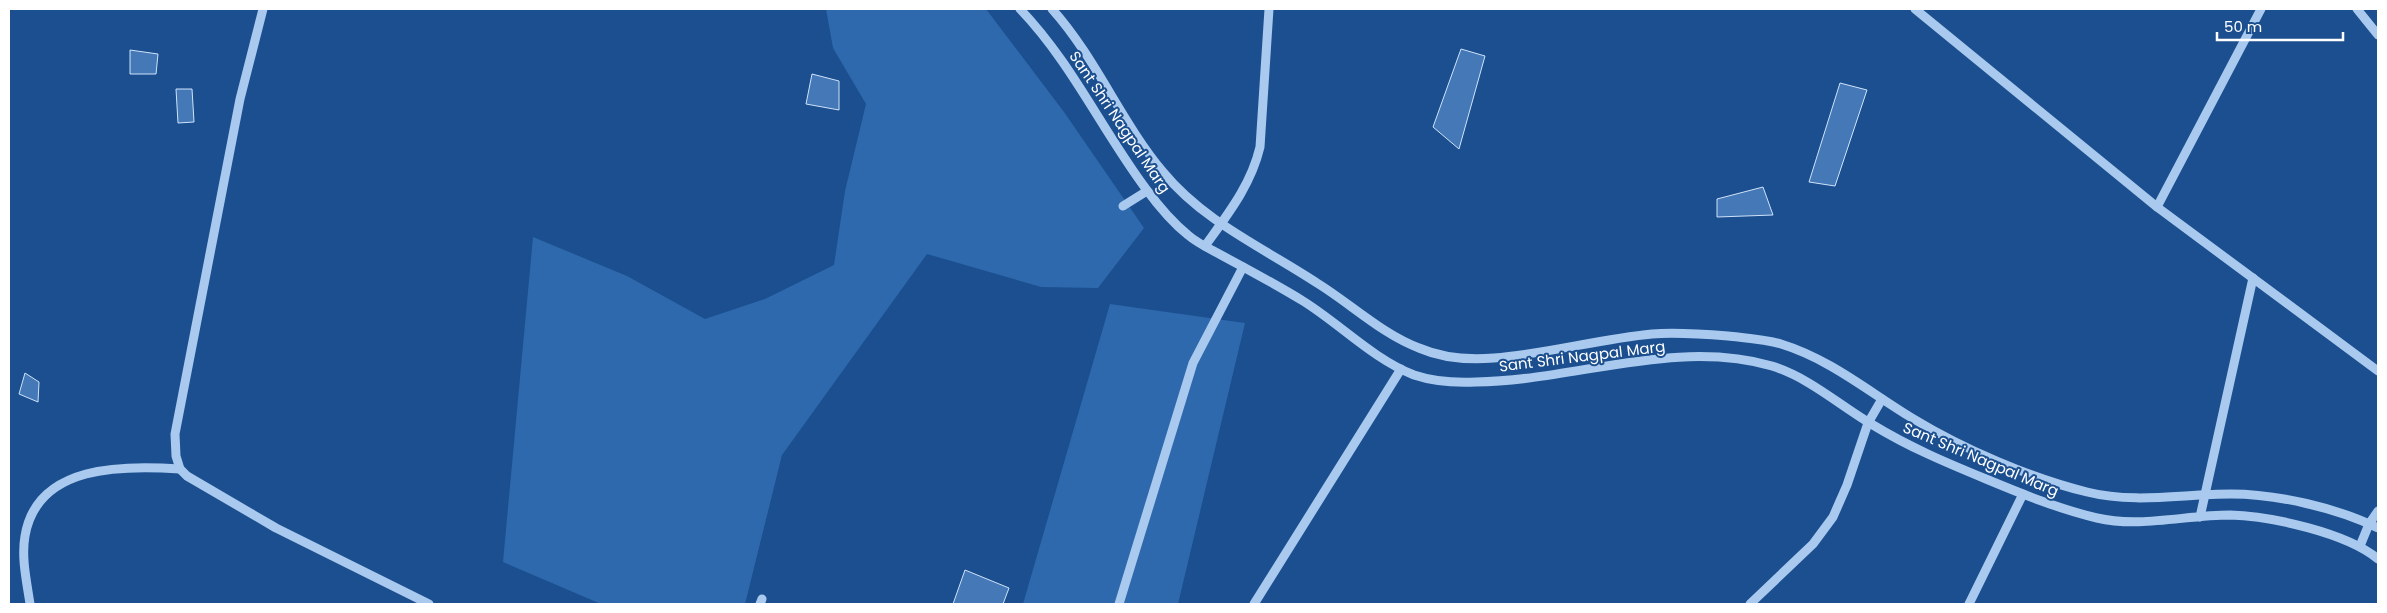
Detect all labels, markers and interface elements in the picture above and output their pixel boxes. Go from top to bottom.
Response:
scale bar [2217,10,2343,42]
text: 50 m [2224,16,2262,37]
street label: Sant Shri Nagpal Marg [1065,47,1175,197]
street label: Sant Shri Nagpal Marg [1498,335,1666,377]
street label: Sant Shri Nagpal Marg [1900,417,2062,501]

